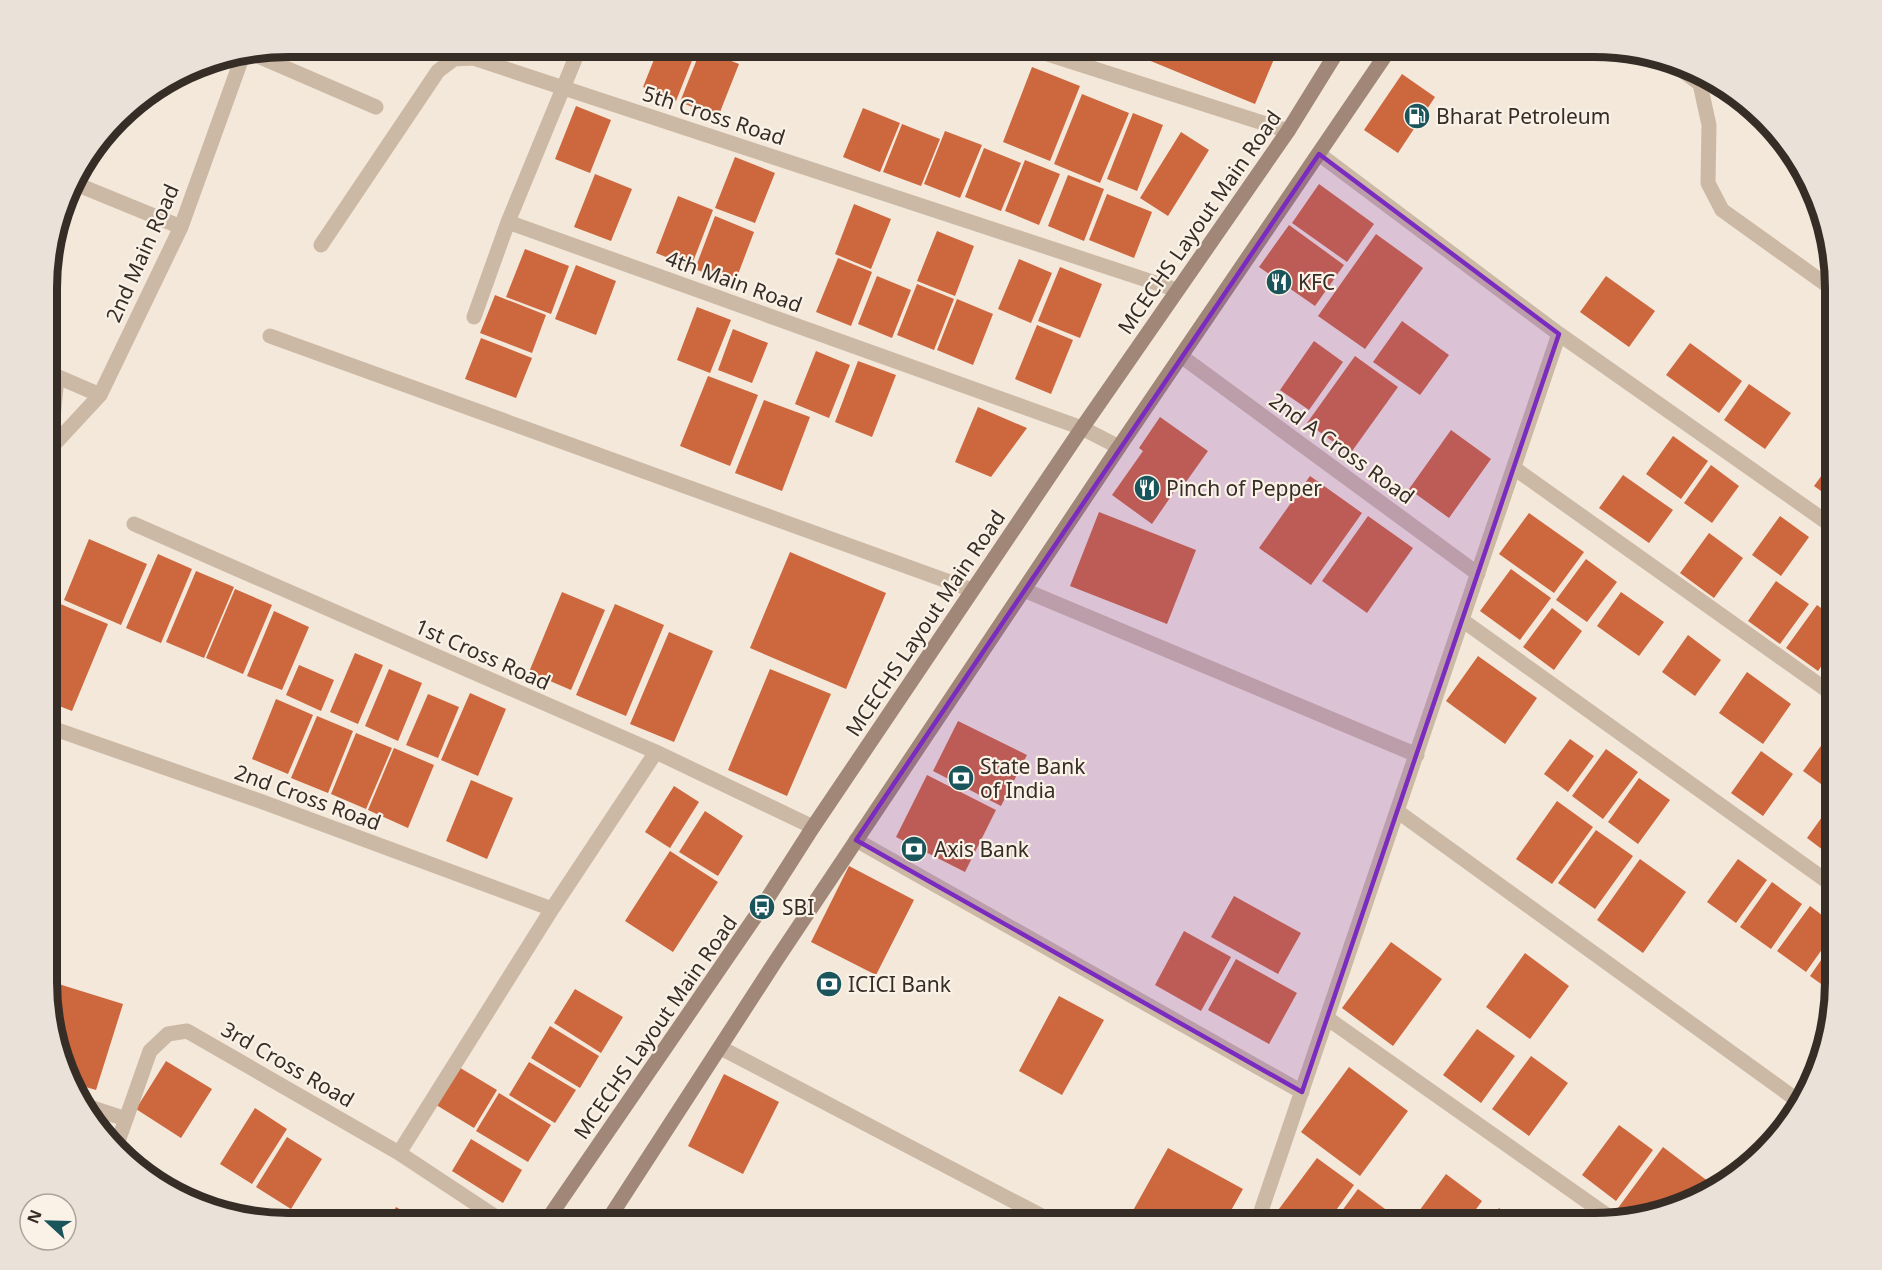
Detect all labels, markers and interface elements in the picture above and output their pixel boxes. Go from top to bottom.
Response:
street label: 5th Cross Road [639,79,789,151]
fuel station icon: Bharat Petroleum [1402,101,1432,131]
place label: Bharat Petroleum [1436,102,1610,130]
street label: MCECHS Layout Main Road [1111,105,1287,339]
street label: 2nd Main Road [99,179,185,327]
street label: 4th Main Road [662,243,806,319]
restaurant icon: KFC [1264,267,1294,297]
place label: KFC [1298,268,1335,296]
street label: 2nd A Cross Road [1264,386,1420,510]
restaurant icon: Pinch of Pepper [1132,473,1162,503]
place label: Pinch of Pepper [1166,474,1322,502]
street label: MCECHS Layout Main Road [839,504,1011,742]
street label: 1st Cross Road [411,612,555,696]
place label: State Bank of India [980,752,1086,804]
street label: 2nd Cross Road [231,758,385,836]
bank icon: State Bank of India [946,763,976,793]
bank icon: Axis Bank [899,834,929,864]
place label: Axis Bank [934,835,1030,863]
bus stop icon: SBI [747,892,777,922]
place label: SBI [782,893,814,921]
street label: MCECHS Layout Main Road [567,910,743,1144]
bank icon: ICICI Bank [814,969,844,999]
place label: ICICI Bank [848,970,952,998]
street label: 3rd Cross Road [217,1015,359,1113]
north arrow [18,1192,78,1252]
text: N [21,1206,47,1227]

